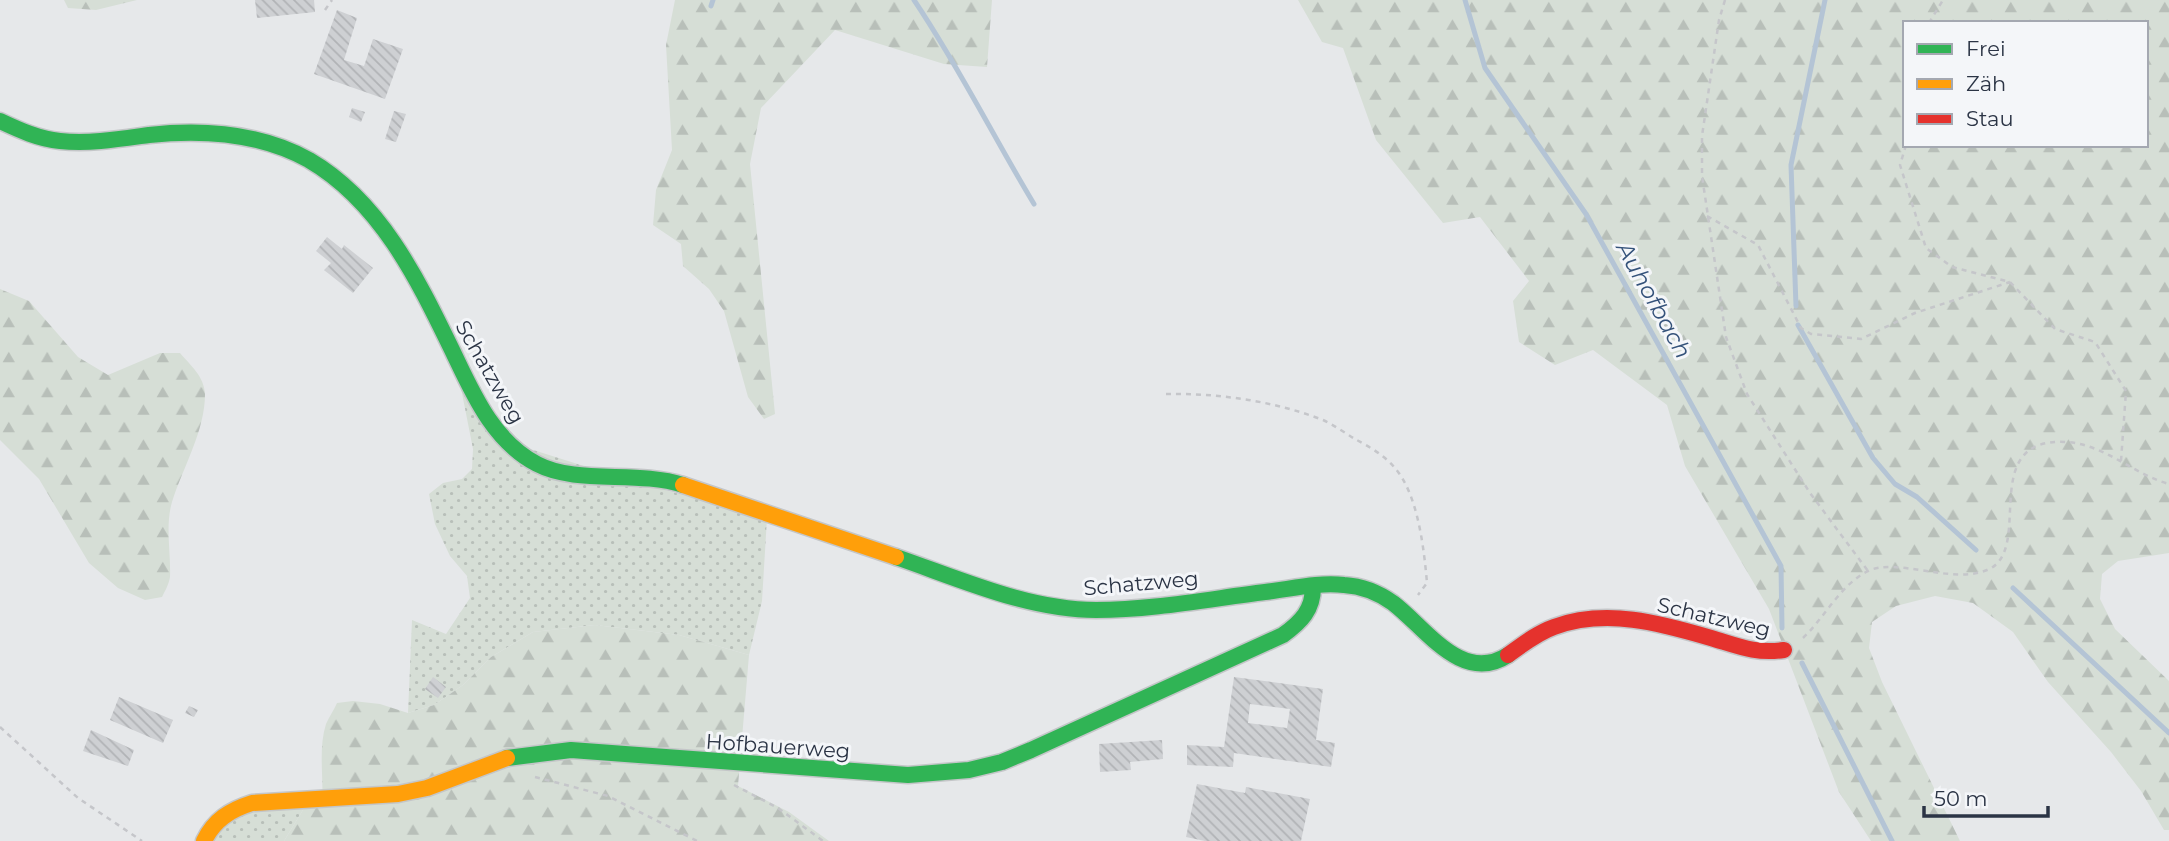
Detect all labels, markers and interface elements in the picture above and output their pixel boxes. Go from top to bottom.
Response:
legend [1903,21,2148,147]
text: Frei [1966,36,2006,61]
text: Zäh [1966,71,2006,96]
text: Stau [1966,106,2014,131]
water label: Auhofbach [1610,235,1698,363]
street label: Schatzweg [450,316,530,428]
street label: Schatzweg [1082,566,1200,600]
street label: Schatzweg [1655,592,1773,642]
street label: Hofbauerweg [705,728,851,764]
scale bar [1924,774,2048,818]
text: 50 m [1934,786,1988,811]

